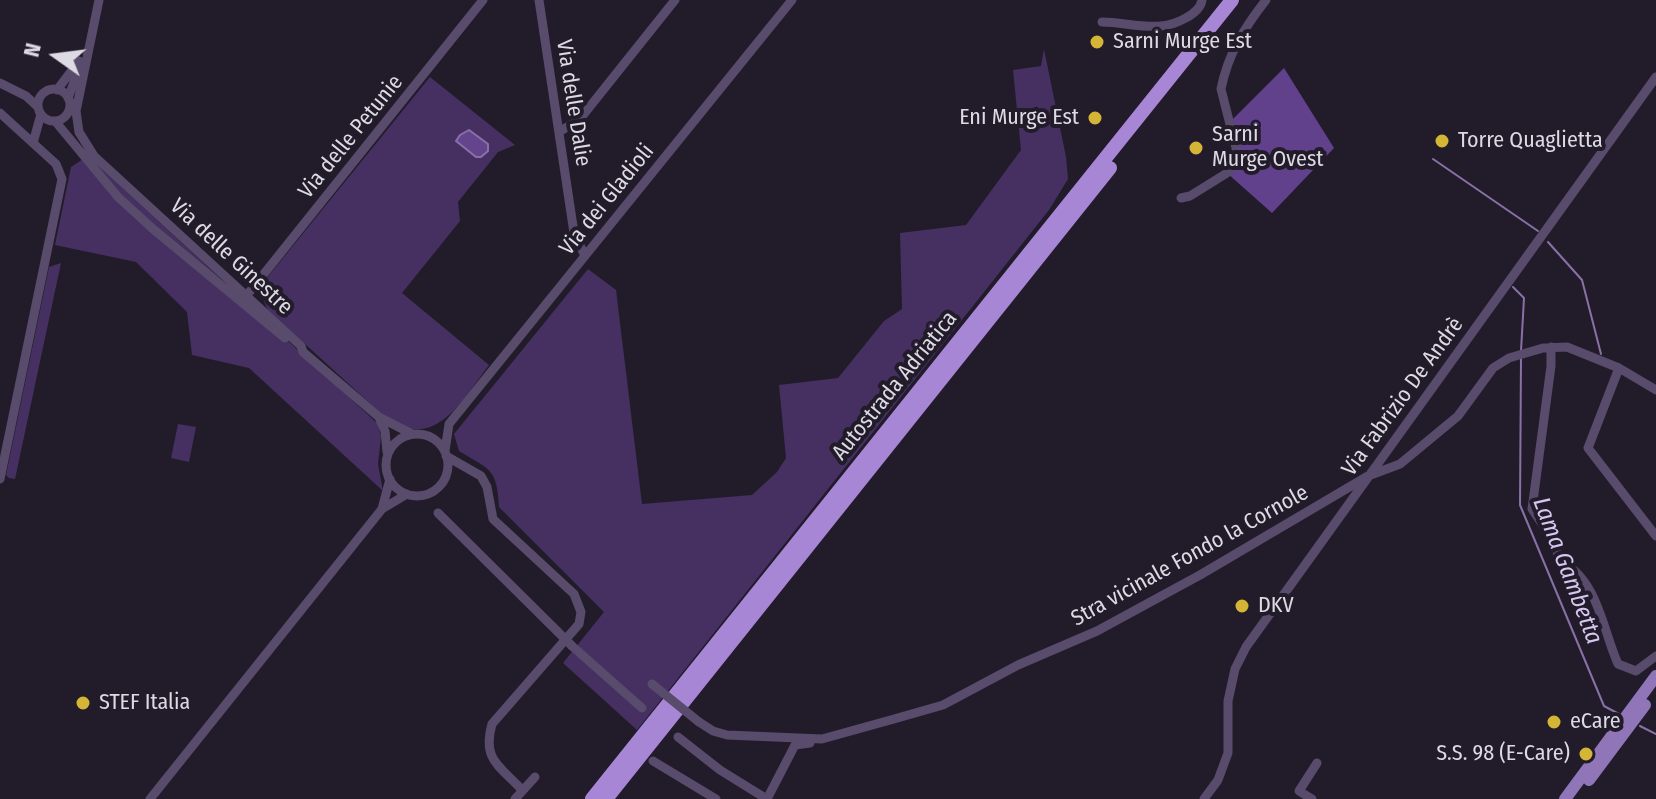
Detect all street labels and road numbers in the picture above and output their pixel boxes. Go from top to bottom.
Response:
street label: Via delle Dalie [550,38,596,168]
street label: Via delle Petunie [293,70,409,204]
street label: Via dei Gladioli [554,139,660,261]
street label: Via delle Ginestre [164,193,298,321]
street label: Autostrada Adriatica [827,306,963,466]
street label: Via Fabrizio De Andrè [1337,313,1469,481]
street label: Stra vicinale Fondo la Cornole [1067,480,1313,632]

